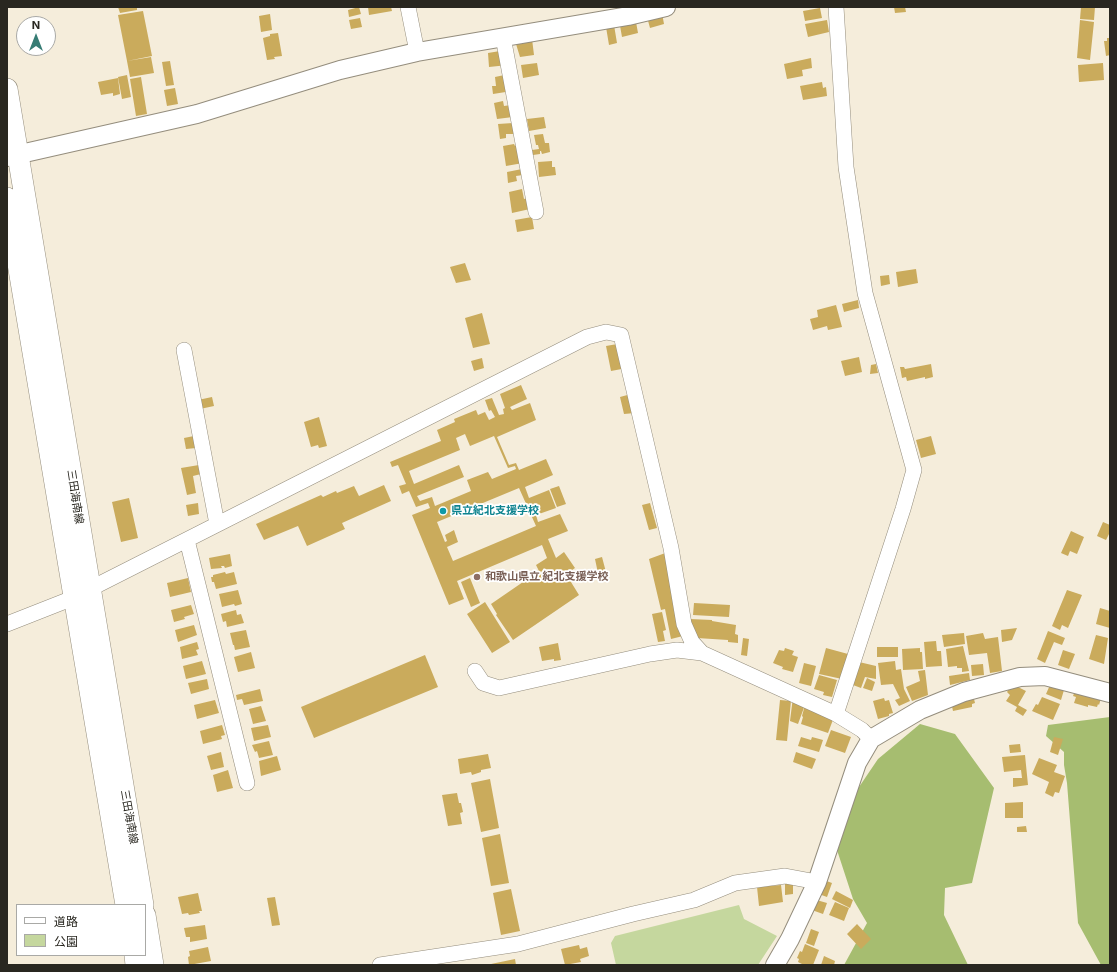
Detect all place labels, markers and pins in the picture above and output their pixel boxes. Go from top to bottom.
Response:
place label: 県立紀北支援学校 [451,504,539,518]
marker: 県立紀北支援学校 [438,506,448,516]
place label: 和歌山県立 紀北支援学校 [485,570,609,584]
marker: 和歌山県立 紀北支援学校 [472,572,482,582]

